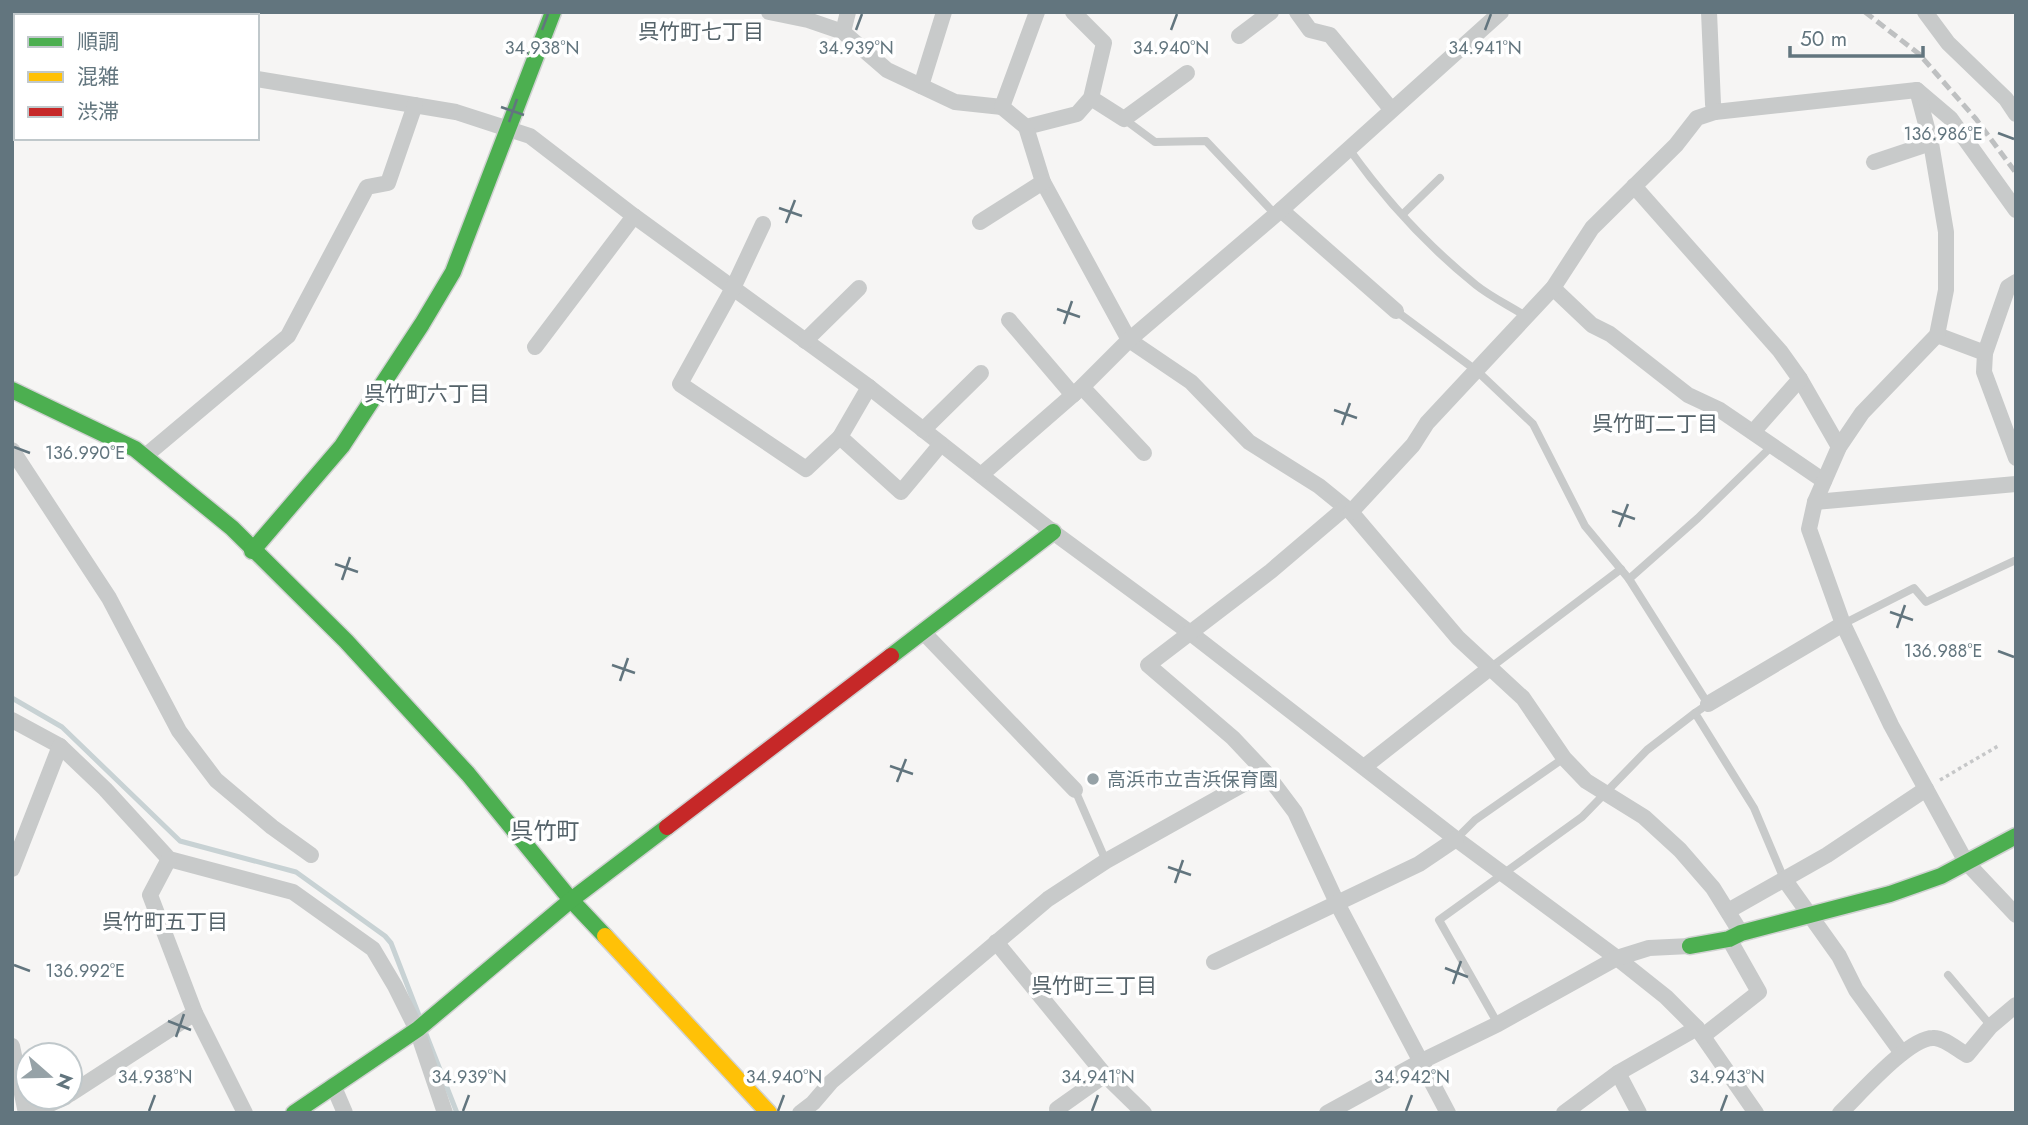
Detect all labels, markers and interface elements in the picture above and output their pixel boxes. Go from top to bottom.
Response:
legend [14,14,259,140]
scale bar [1790,14,1923,58]
district label: 呉竹町七丁目 [638,17,764,47]
text: 50 m [1800,24,1847,54]
text: 順調 [77,27,119,57]
text: 34.938°N [505,35,579,61]
text: 34.939°N [818,35,894,61]
text: 34.940°N [1133,35,1209,61]
text: 34.941°N [1448,35,1522,61]
text: 混雑 [77,62,119,92]
text: 渋滞 [77,97,119,127]
text: 136.986°E [1903,121,1983,147]
district label: 呉竹町六丁目 [364,379,490,409]
district label: 呉竹町二丁目 [1592,409,1718,439]
text: 136.990°E [45,440,125,466]
text: 136.988°E [1904,638,1982,664]
place label: 高浜市立吉浜保育園 [1107,766,1278,793]
marker: 高浜市立吉浜保育園 [1085,771,1101,787]
district label: 呉竹町 [511,814,580,848]
district label: 呉竹町五丁目 [102,907,228,937]
text: 136.992°E [45,958,125,984]
district label: 呉竹町三丁目 [1031,971,1157,1001]
north arrow [14,1041,84,1111]
text: 34.938°N [118,1064,192,1090]
text: 34.939°N [431,1064,507,1090]
text: 34.940°N [746,1064,822,1090]
text: 34.941°N [1061,1064,1135,1090]
text: 34.942°N [1374,1064,1450,1090]
text: 34.943°N [1689,1064,1765,1090]
text: N [49,1070,80,1093]

